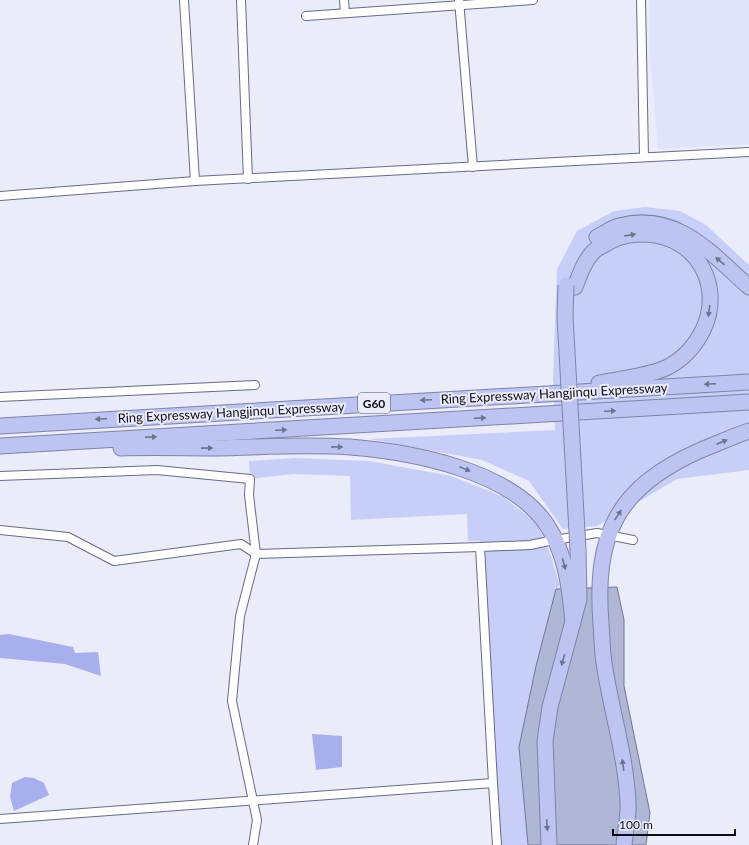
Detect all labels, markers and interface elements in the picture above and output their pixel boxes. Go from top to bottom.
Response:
one-way arrow [624,232,637,238]
one-way arrow [714,257,725,266]
one-way arrow [706,305,712,317]
street label: Ring Expressway Hangjinqu Expressway [440,379,668,407]
one-way arrow [704,381,716,388]
road number: G60 [358,393,390,413]
one-way arrow [420,396,432,403]
street label: Ring Expressway Hangjinqu Expressway [117,398,345,426]
one-way arrow [604,407,616,414]
one-way arrow [474,415,486,422]
one-way arrow [95,416,107,423]
one-way arrow [275,426,287,433]
one-way arrow [145,434,158,440]
one-way arrow [716,438,728,444]
one-way arrow [331,444,344,450]
one-way arrow [201,445,214,451]
one-way arrow [459,467,471,473]
one-way arrow [614,510,622,521]
one-way arrow [561,558,567,570]
one-way arrow [560,654,566,666]
one-way arrow [620,759,626,771]
scale bar [613,811,735,837]
text: 100 m [619,817,653,832]
one-way arrow [544,819,551,831]

